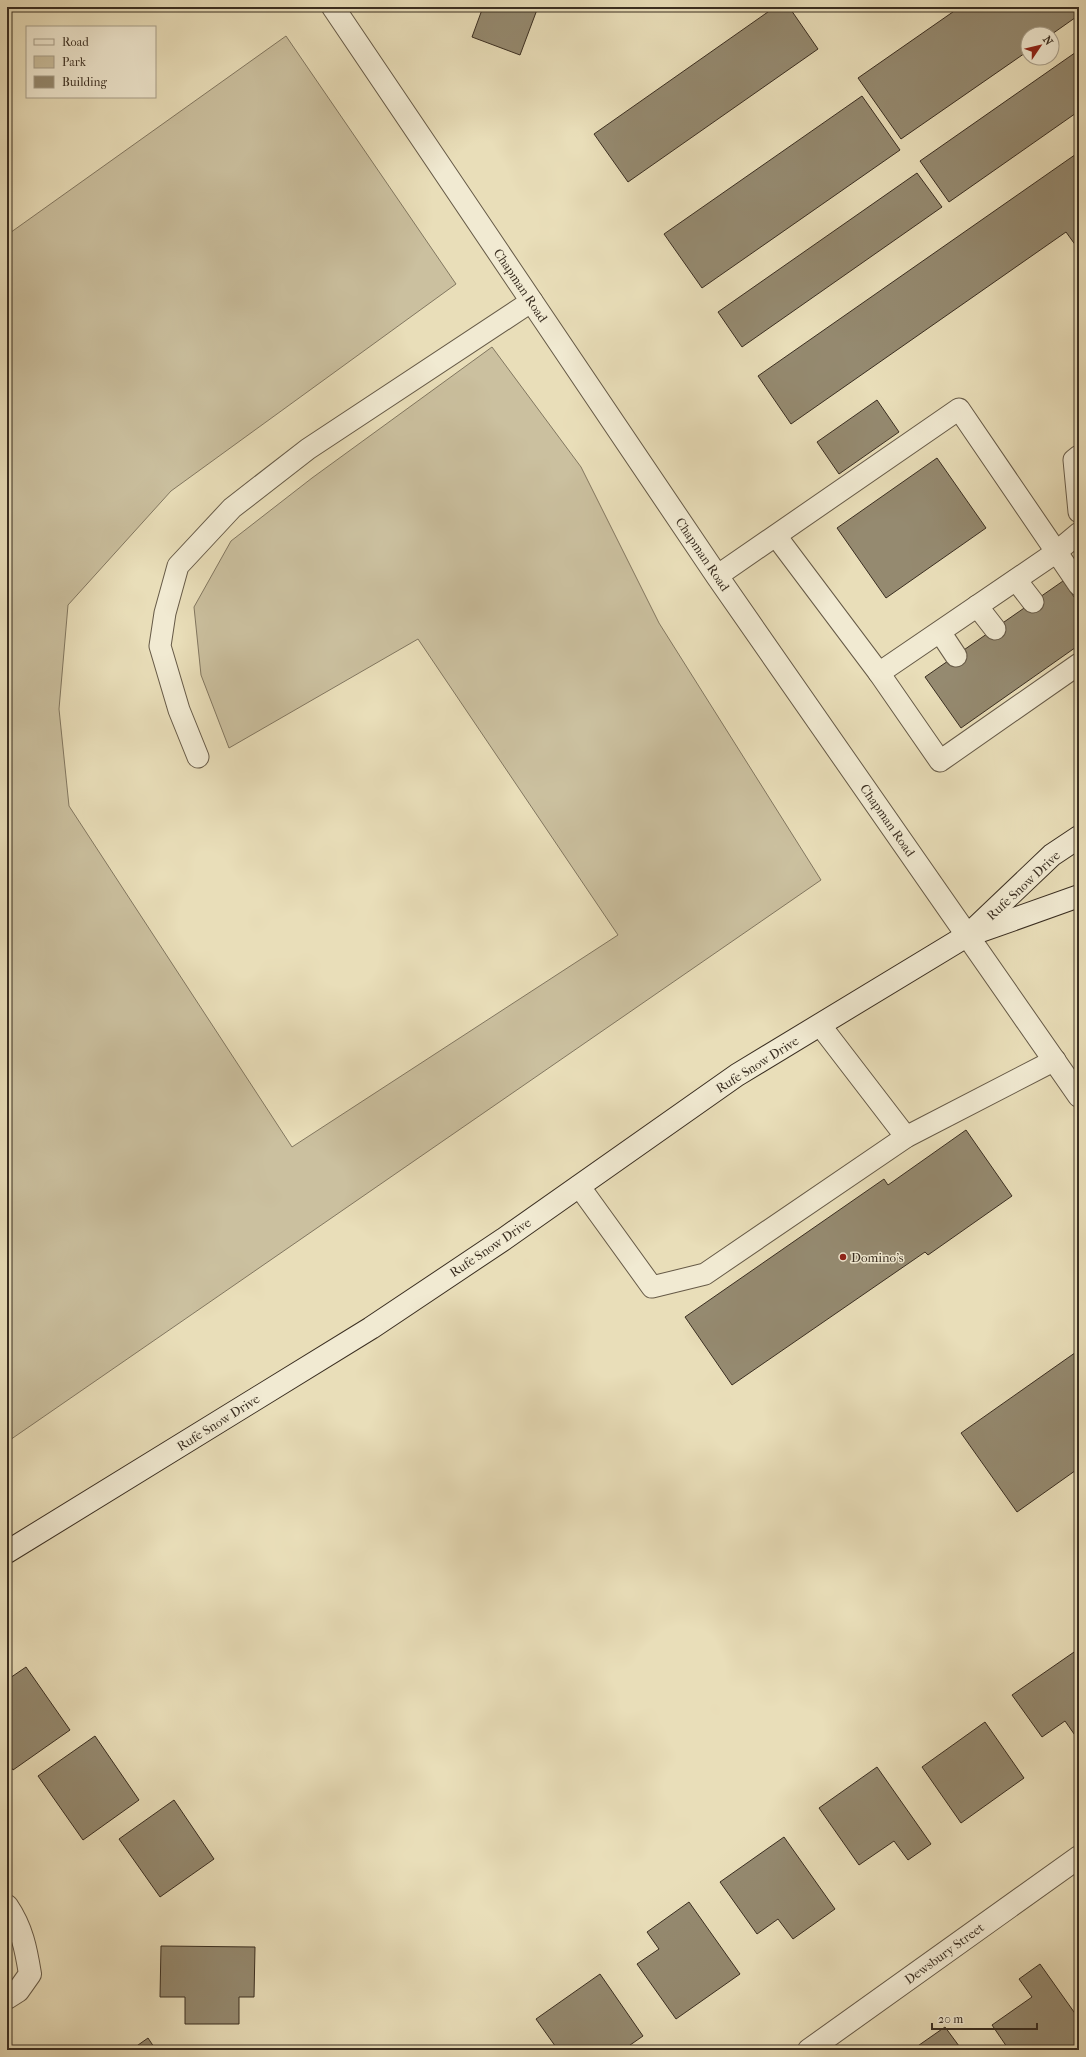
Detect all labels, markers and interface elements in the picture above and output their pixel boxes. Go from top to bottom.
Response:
legend [26,26,156,98]
north arrow [1020,26,1060,66]
text: N [1040,33,1056,48]
text: Road [62,35,89,49]
text: Park [62,55,87,69]
text: Building [62,75,107,89]
street label: Chapman Road [491,246,551,326]
street label: Chapman Road [673,515,733,595]
street label: Chapman Road [857,781,919,860]
street label: Rufe Snow Drive [984,847,1063,923]
street label: Rufe Snow Drive [713,1033,802,1096]
street label: Rufe Snow Drive [447,1214,534,1280]
place label: Domino's [851,1250,904,1265]
marker: Domino's [838,1252,848,1262]
street label: Rufe Snow Drive [174,1391,263,1454]
street label: Dewsbury Street [902,1919,987,1987]
scale bar [932,2005,1037,2031]
text: 20 m [938,2012,963,2026]

